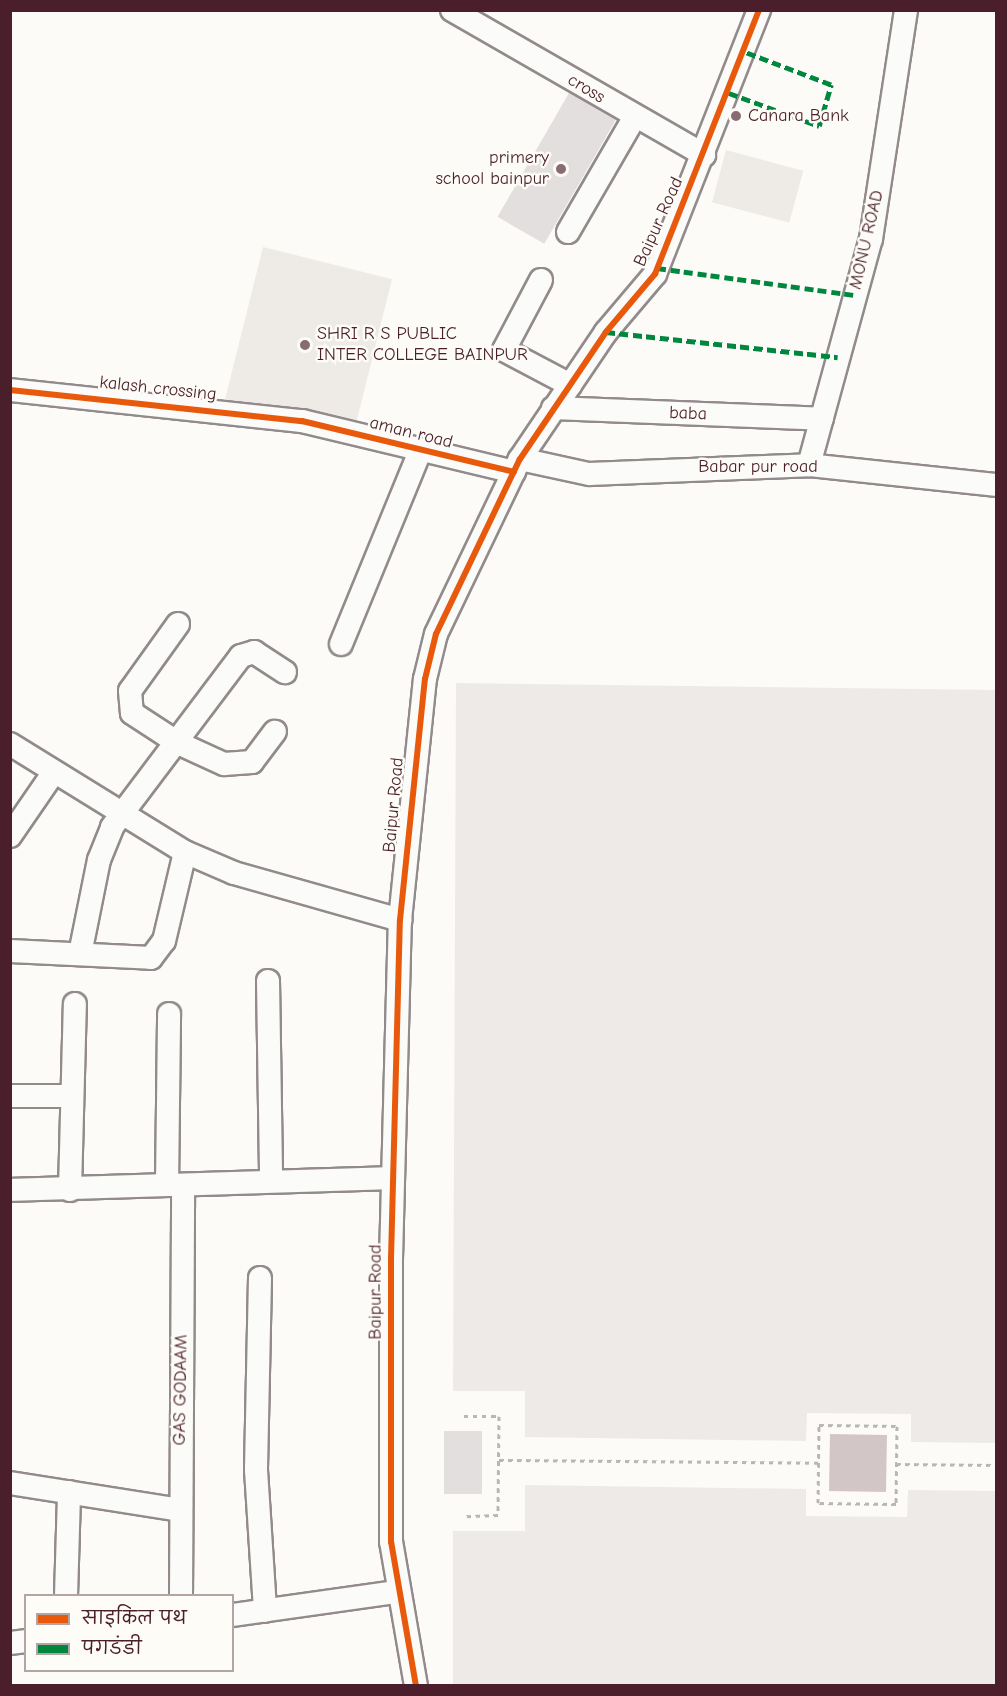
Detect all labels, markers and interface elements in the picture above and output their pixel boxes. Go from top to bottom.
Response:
street label: cross [563,69,609,109]
place label: Canara Bank [748,105,849,127]
marker: Canara Bank [729,109,743,123]
place label: primery school bainpur [435,148,549,190]
marker: primery school bainpur [554,162,568,176]
street label: Baipur Road [630,174,688,270]
street label: MONU ROAD [845,188,889,292]
place label: SHRI R S PUBLIC INTER COLLEGE BAINPUR [317,324,528,366]
marker: SHRI R S PUBLIC INTER COLLEGE BAINPUR [298,338,312,352]
street label: kalash crossing [98,372,218,406]
street label: baba [669,403,707,425]
street label: aman road [367,412,455,454]
street label: Babar pur road [698,456,818,478]
street label: Baipur Road [379,757,409,853]
street label: Baipur Road [365,1244,387,1340]
street label: GAS GODAAM [169,1334,193,1446]
legend [24,1594,234,1672]
text: साइकिल पथ [82,1608,187,1629]
text: पगडंडी [82,1638,142,1659]

